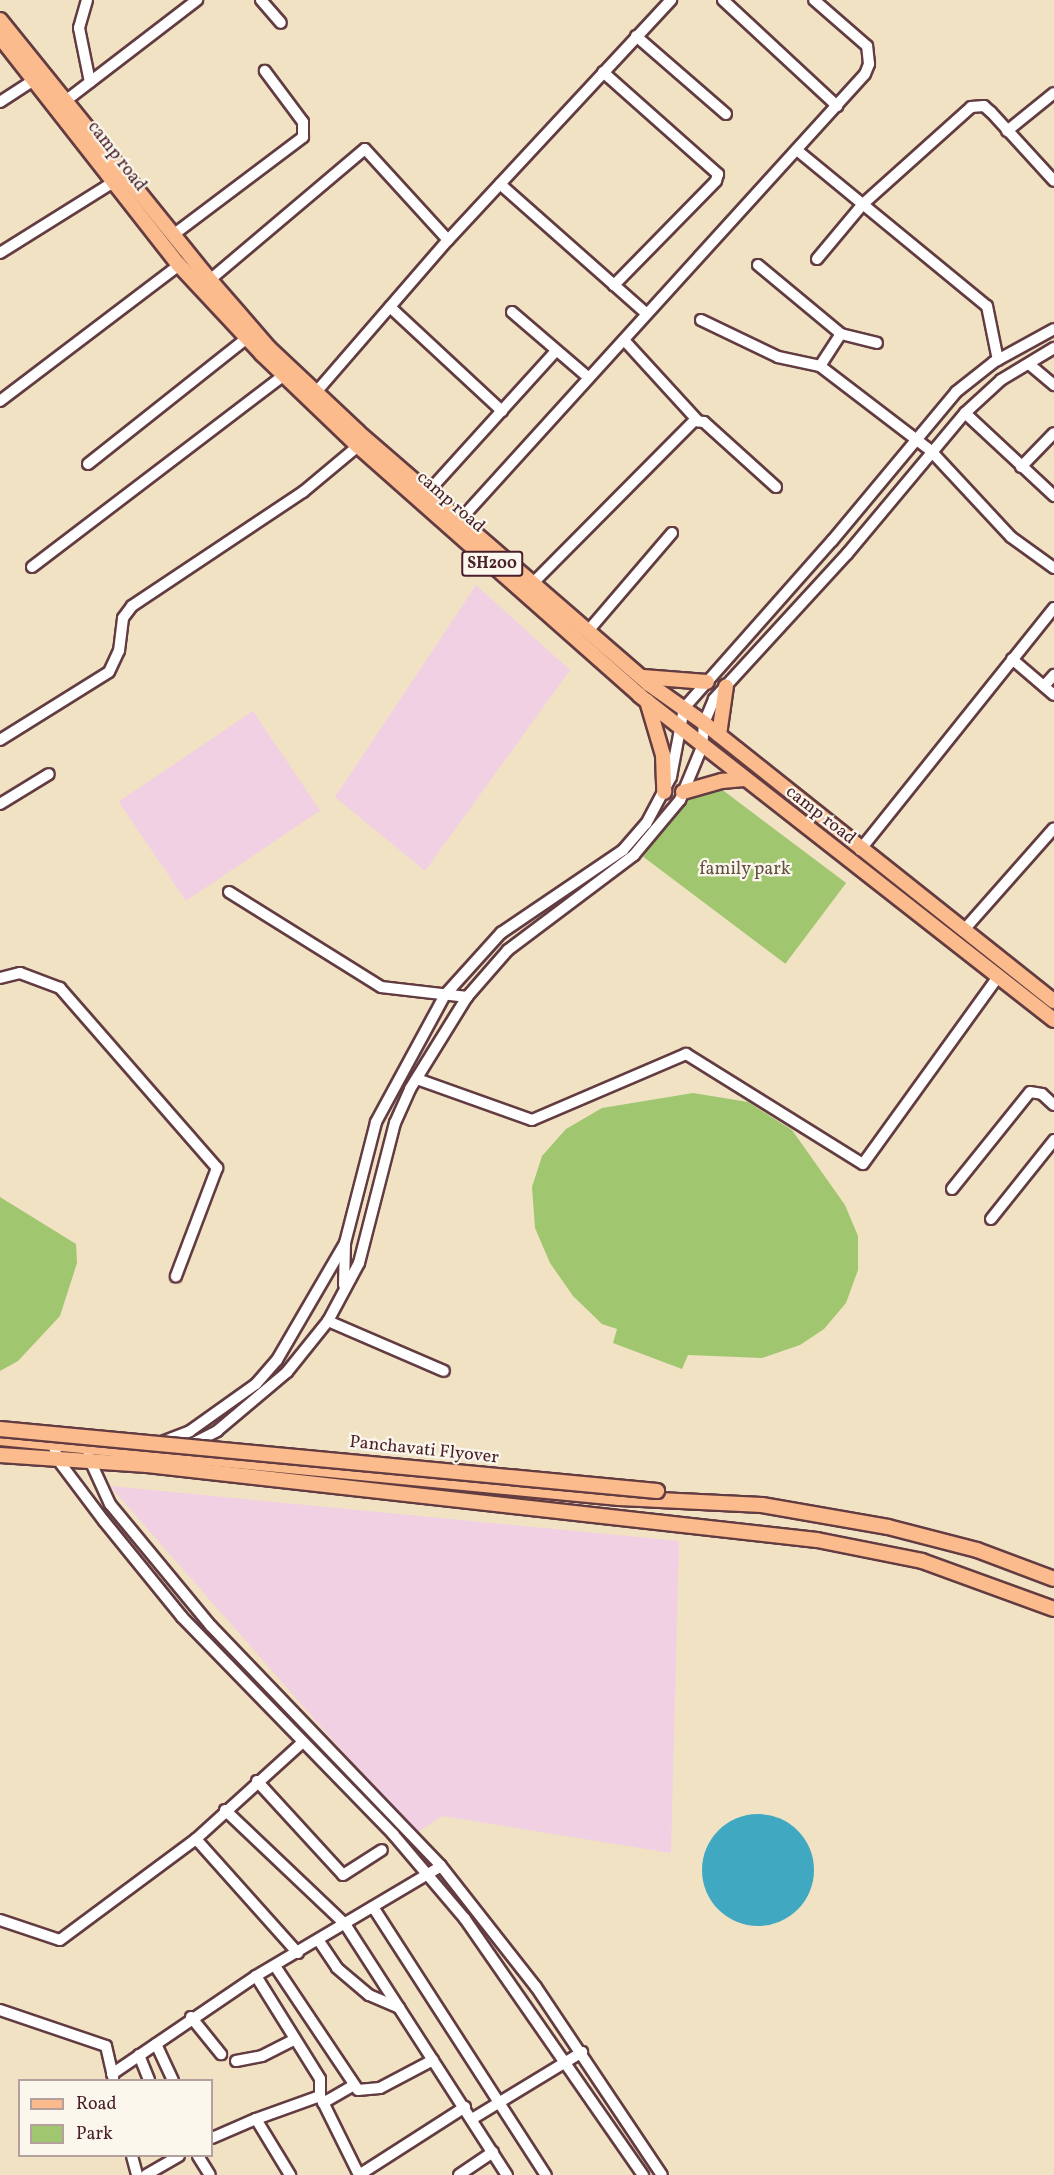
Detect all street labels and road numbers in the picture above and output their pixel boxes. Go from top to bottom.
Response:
street label: camp road [82,118,150,196]
street label: camp road [412,468,488,538]
road number: SH200 [460,551,524,577]
street label: camp road [781,782,859,850]
street label: Panchavati Flyover [348,1432,500,1470]

